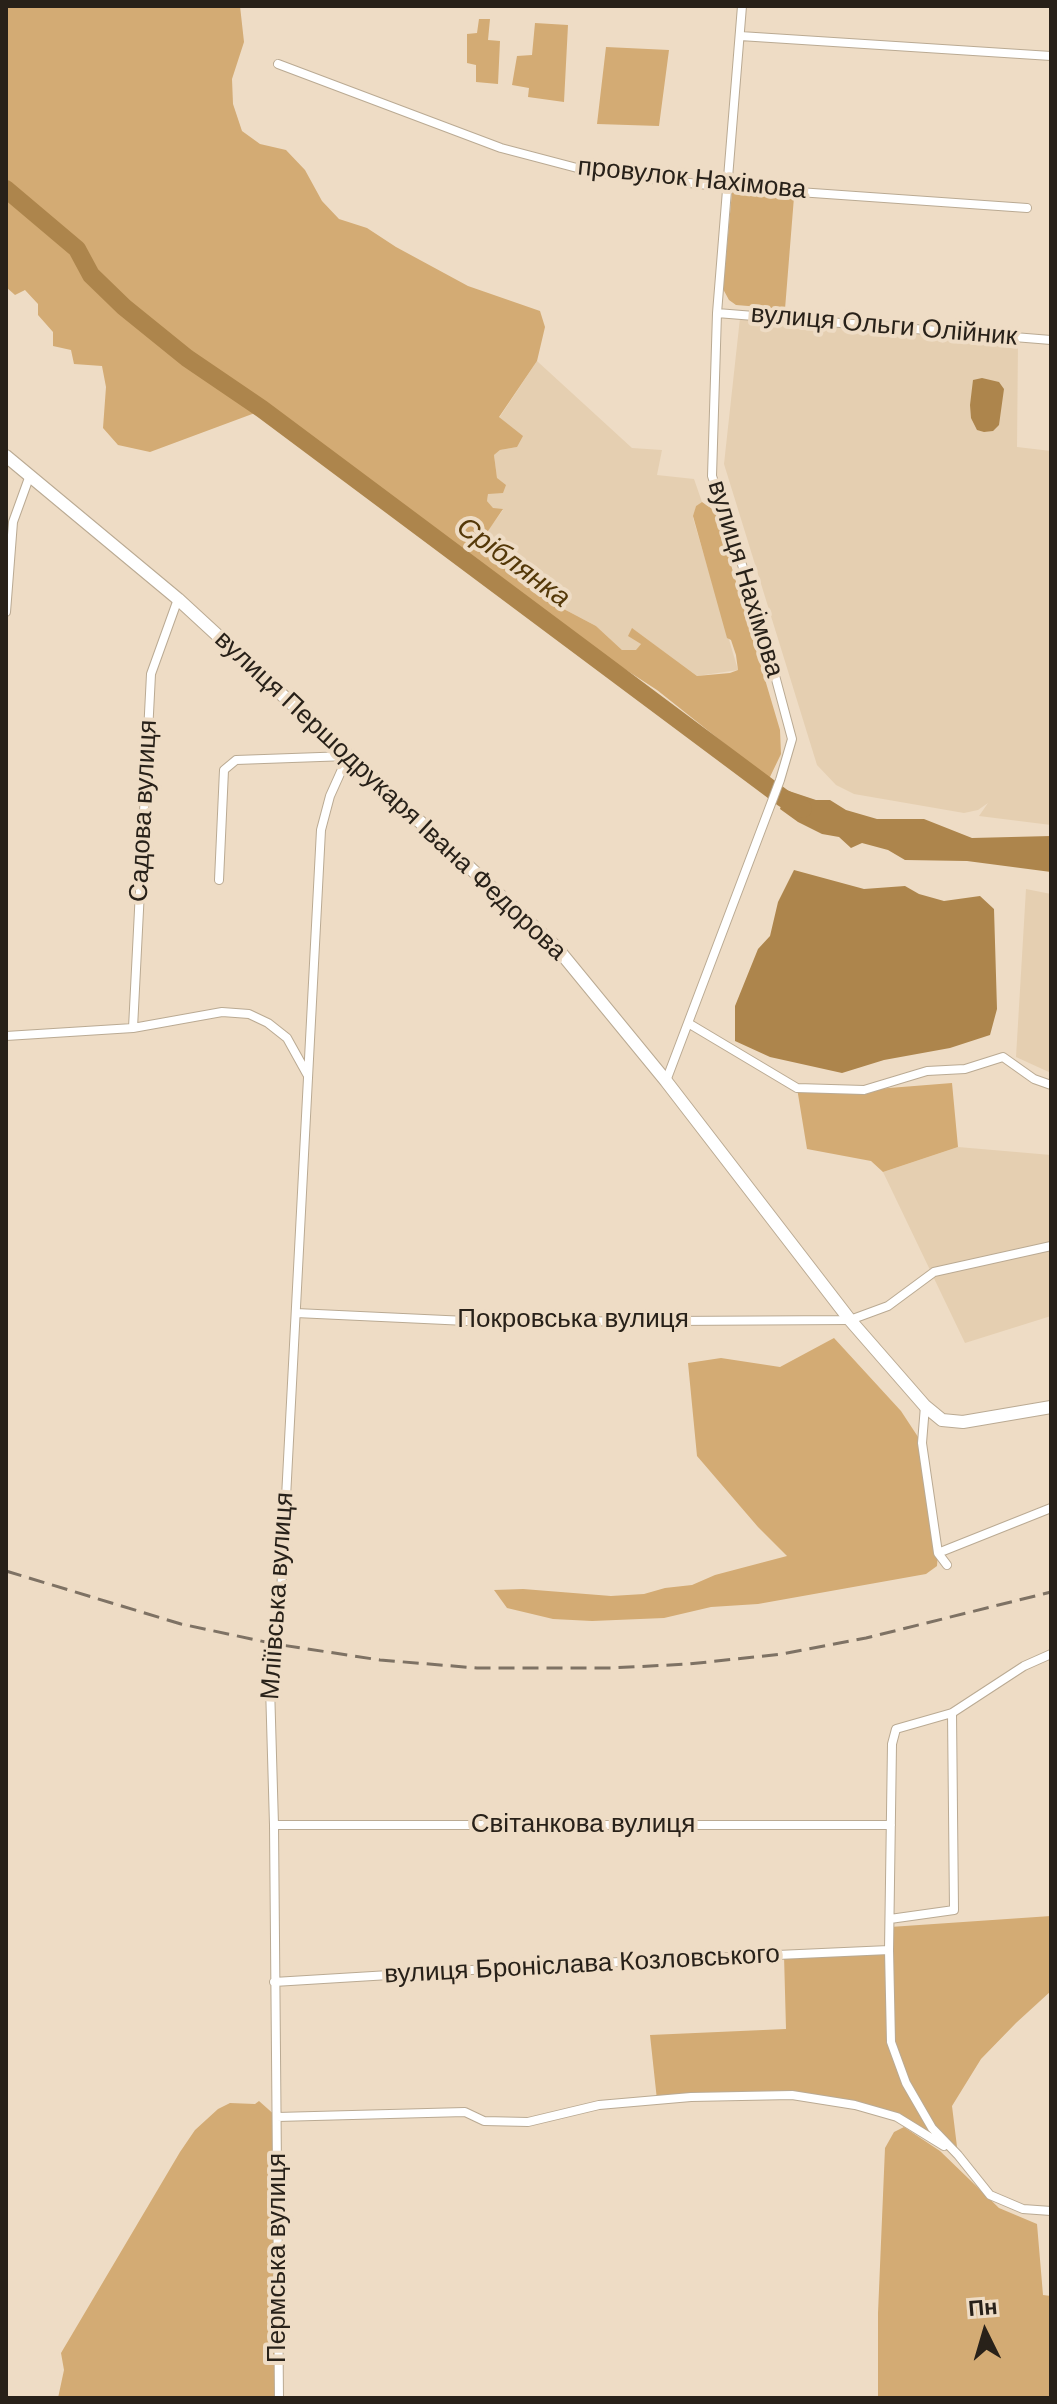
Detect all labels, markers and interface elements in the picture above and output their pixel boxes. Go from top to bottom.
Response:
street label: провулок Нахімова [576,151,808,207]
street label: вулиця Ольги Олійник [750,299,1018,353]
street label: вулиця Нахімова [700,477,790,681]
water label: Сріблянка [450,511,576,615]
street label: вулиця Першодрукаря Івана Федорова [208,624,572,968]
street label: Садова вулиця [124,719,164,903]
street label: Покровська вулиця [457,1304,689,1336]
street label: Мліївська вулиця [255,1491,301,1701]
street label: Світанкова вулиця [471,1809,695,1841]
street label: вулиця Броніслава Козловського [383,1939,781,1991]
street label: Пермська вулиця [262,2153,294,2363]
north arrow [945,2292,1025,2372]
text: Пн [967,2294,998,2321]

